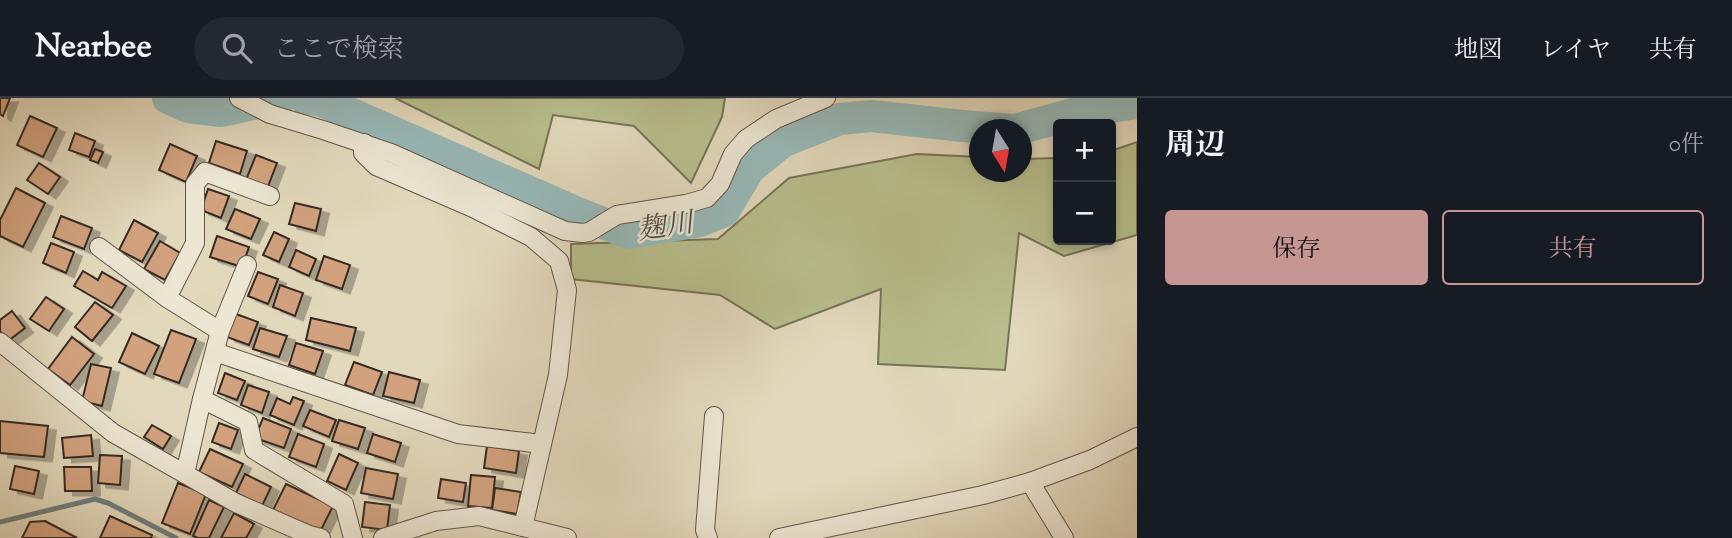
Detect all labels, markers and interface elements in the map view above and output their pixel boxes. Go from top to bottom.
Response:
search box [194,17,684,80]
text: Nearbee [35,24,152,72]
icon: search [218,29,256,67]
text: ここで検索 [274,32,404,69]
text: 地図 [1454,34,1502,68]
text: レイヤ [1540,34,1611,68]
text: 共有 [1649,34,1697,68]
north arrow [969,119,1032,182]
map controls [1053,119,1116,245]
button: + [1053,119,1116,182]
text: 周辺 [1165,125,1225,168]
text: 0件 [1669,129,1704,162]
button: − [1053,182,1116,245]
water label: 麹川 [635,203,699,252]
button: 保存 [1165,210,1428,285]
button: 共有 [1442,210,1704,285]

